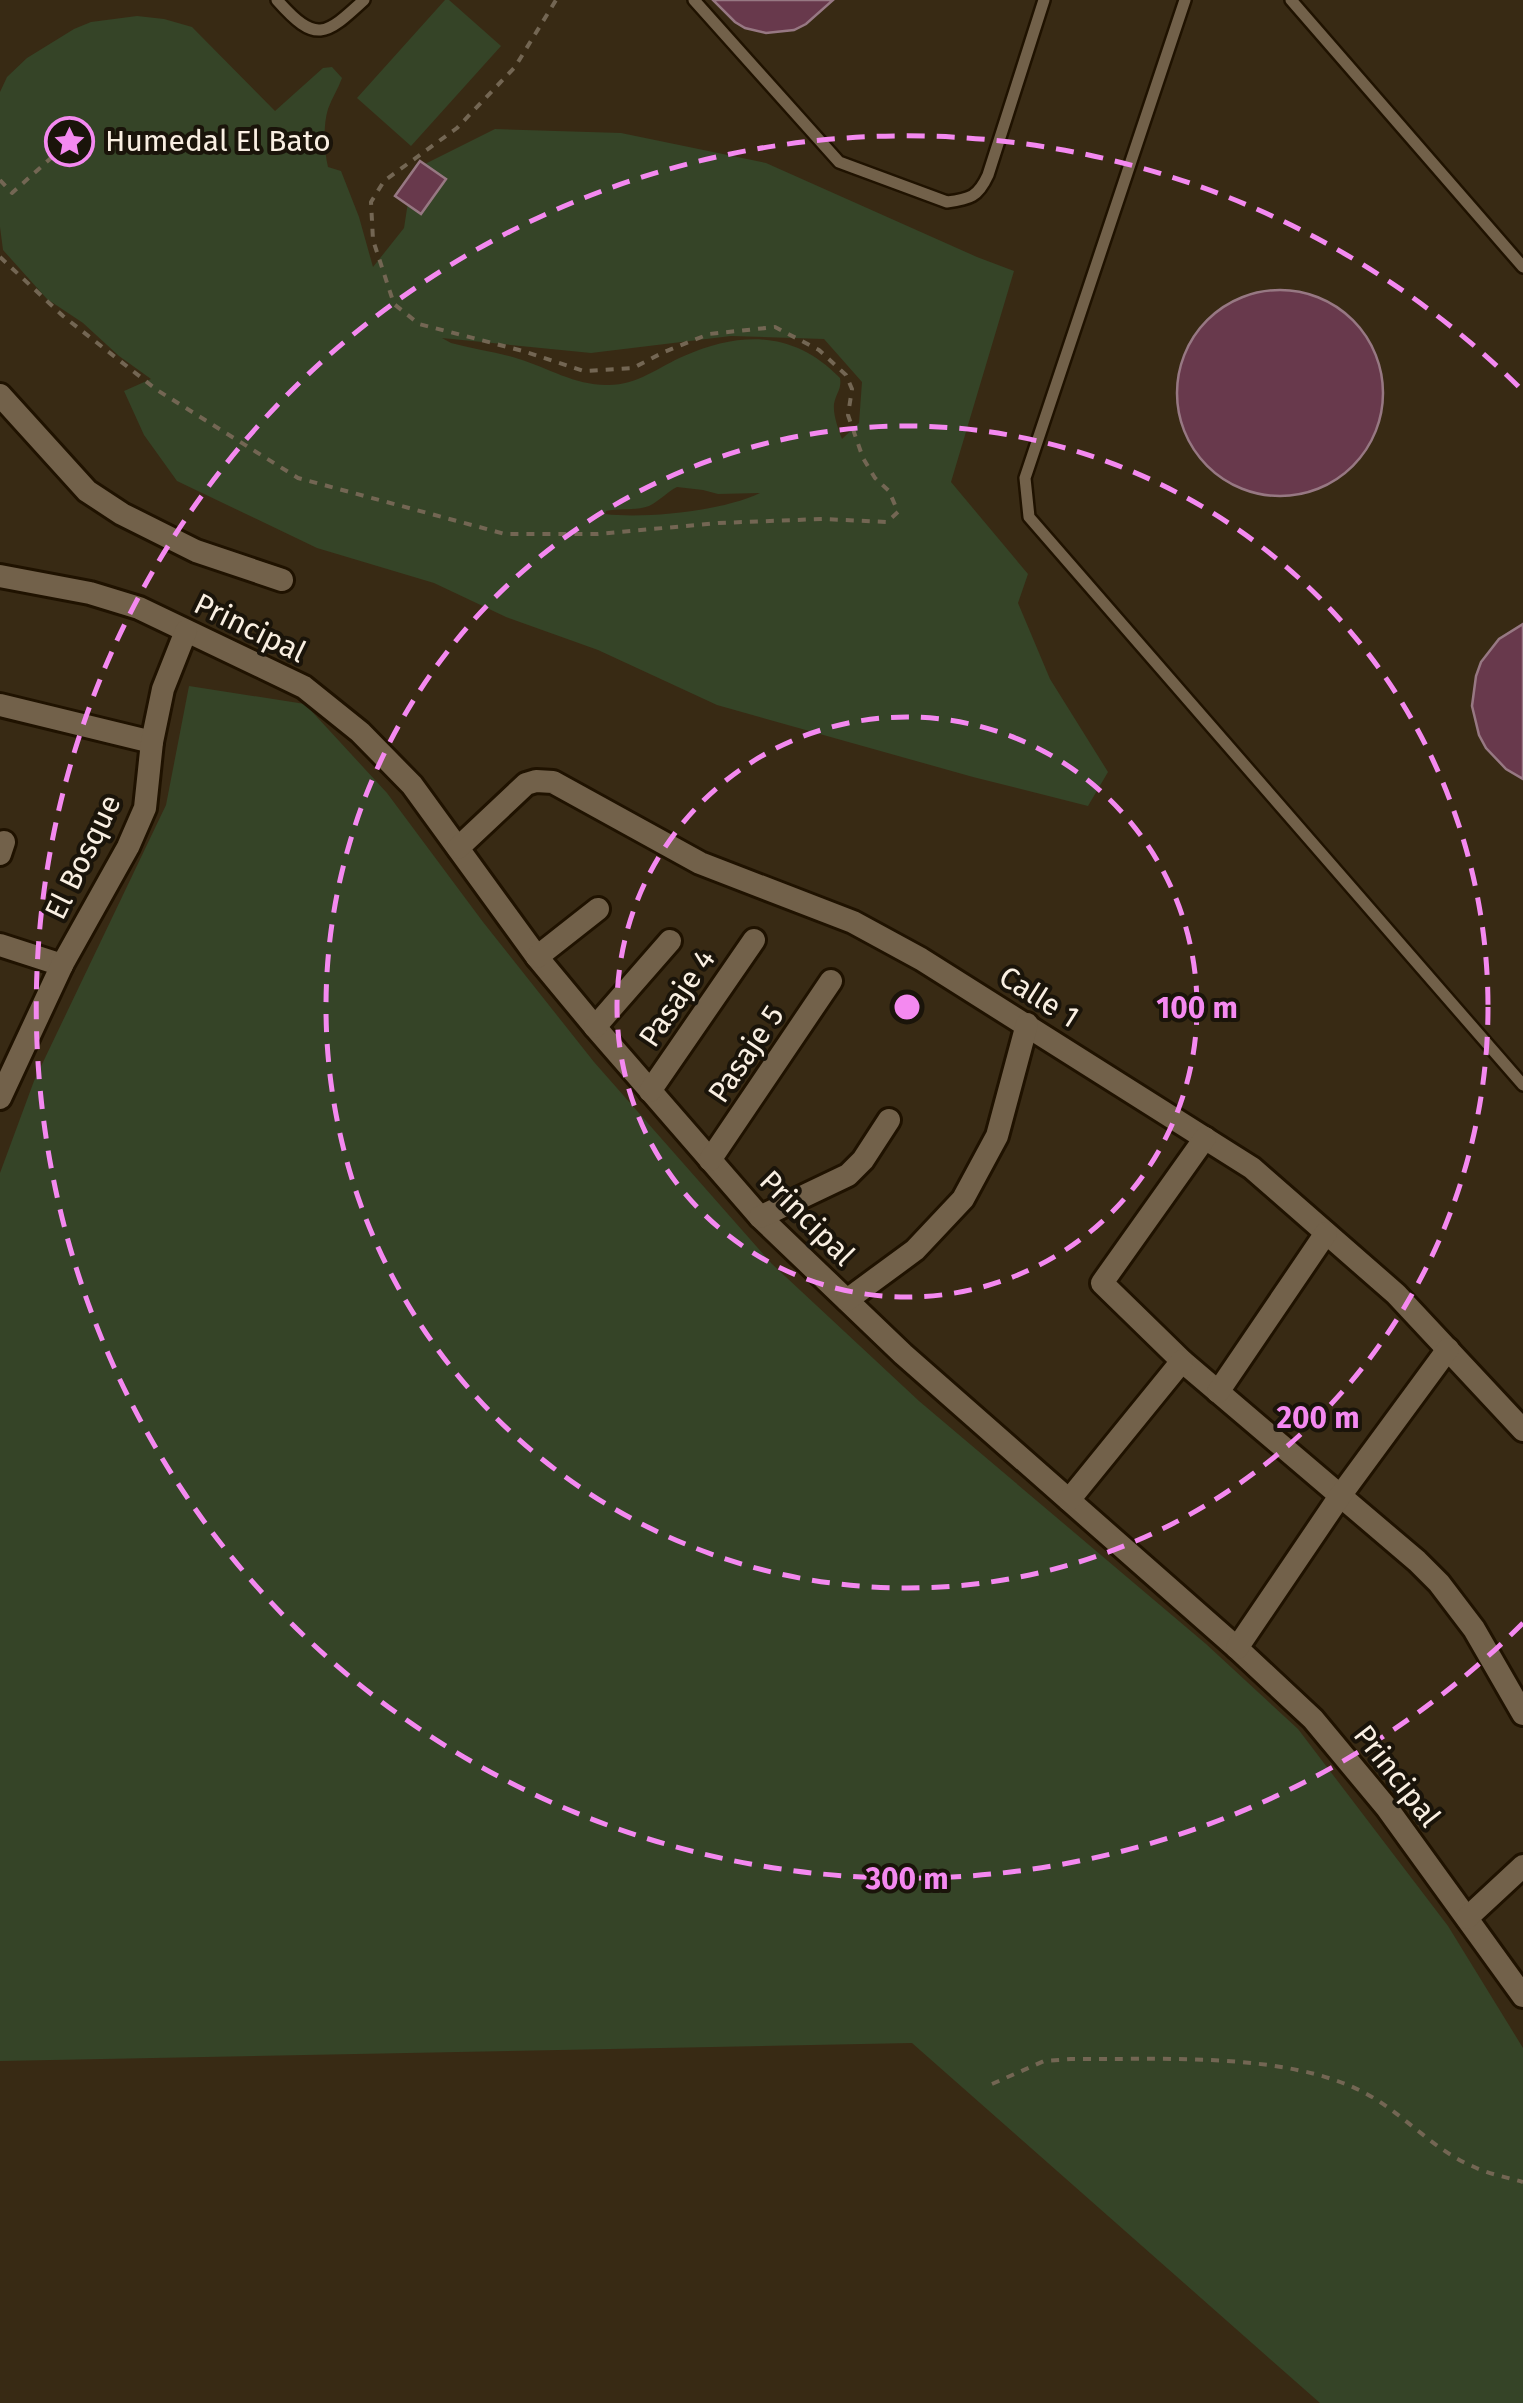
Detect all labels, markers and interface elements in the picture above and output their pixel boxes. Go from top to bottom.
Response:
place icon: Humedal El Bato [44,115,96,167]
place label: Humedal El Bato [105,123,331,159]
street label: Principal [188,586,312,670]
street label: El Bosque [37,789,129,925]
street label: Pasaje 4 [631,942,723,1054]
street label: Calle 1 [992,959,1086,1035]
centre of rings [889,989,925,1025]
text: 100 m [1156,990,1238,1026]
street label: Pasaje 5 [701,999,791,1109]
street label: Principal [752,1163,862,1273]
text: 200 m [1276,1400,1360,1436]
street label: Principal [1346,1718,1448,1834]
text: 300 m [864,1861,949,1897]

